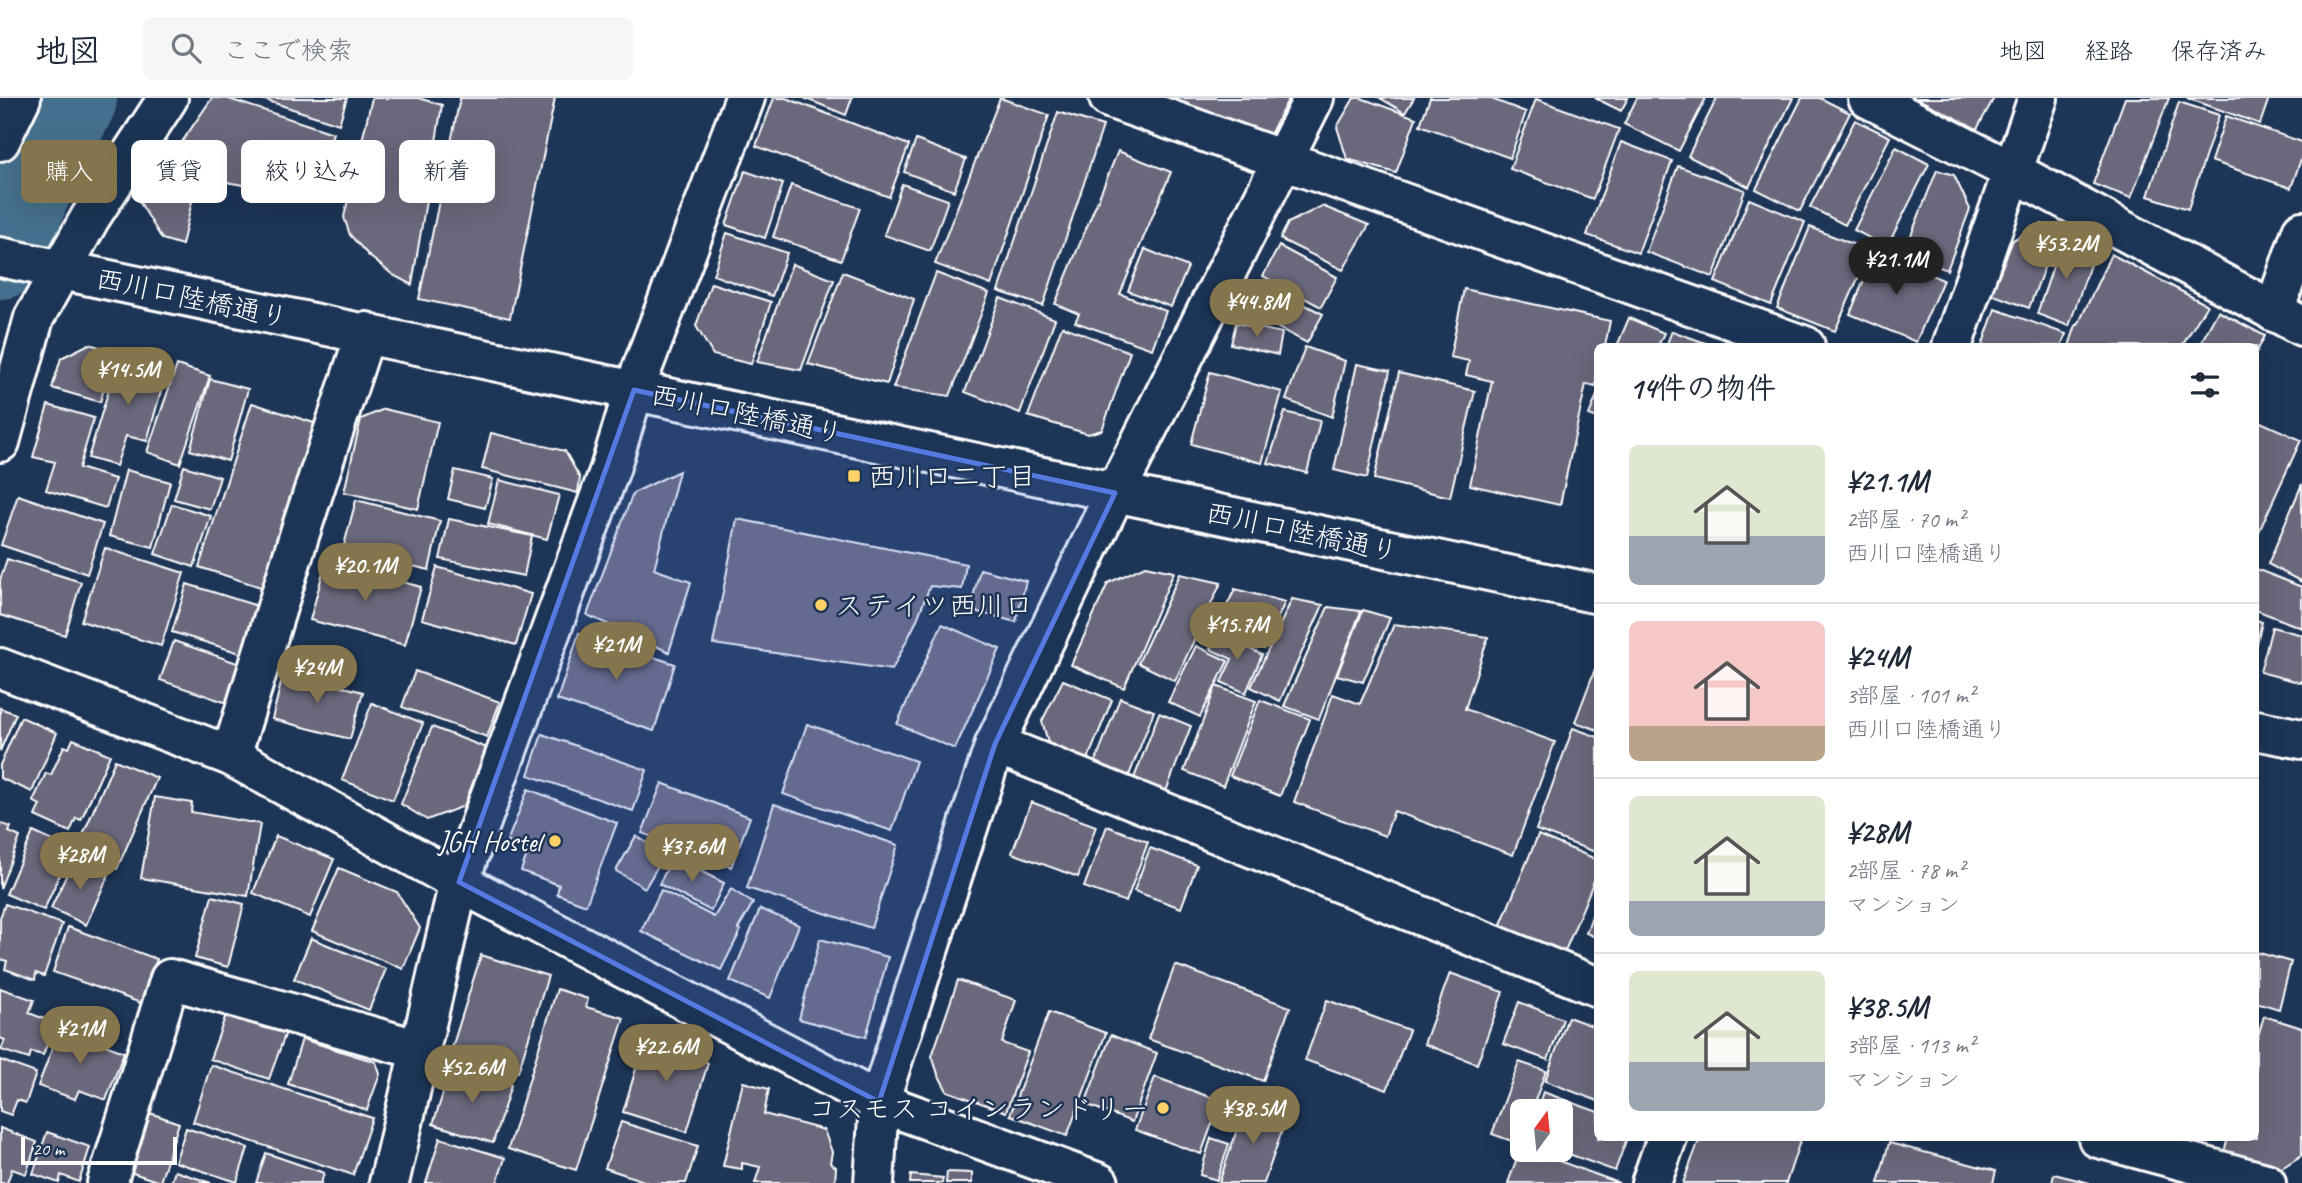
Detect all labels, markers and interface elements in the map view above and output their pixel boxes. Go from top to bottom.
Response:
search box [143,17,633,80]
icon: search [167,29,205,67]
text: 地図 [35,30,101,72]
text: ここで検索 [223,34,353,67]
text: 地図 [1999,36,2047,66]
text: 経路 [2085,36,2133,66]
text: 保存済み [2171,36,2267,66]
chip: 購入 [21,140,117,203]
chip: 賃貸 [131,140,227,203]
chip: 絞り込み [241,140,385,203]
chip: 新着 [399,140,495,203]
pin: ¥53.2M [2009,222,2123,281]
text: ¥53.2M [2035,229,2097,258]
pin: ¥21.1M [1839,238,1953,297]
text: ¥21.1M [1865,245,1927,274]
street label: 西川口陸橋通り [92,261,292,335]
pin: ¥44.8M [1200,280,1314,339]
text: ¥44.8M [1226,287,1288,316]
pin: ¥14.5M [71,348,185,407]
text: ¥14.5M [97,355,159,384]
icon: filters [2186,366,2224,404]
text: 14件の物件 [1629,369,1776,407]
street label: 西川口陸橋通り [647,377,847,451]
place label: 西川口二丁目 [868,459,1036,494]
text: ¥21.1M [1846,462,1928,500]
marker: 西川口二丁目 [846,468,862,484]
icon: home [1685,473,1769,557]
street label: 西川口陸橋通り [1202,495,1402,569]
text: 2部屋 · 70 m² [1846,505,1964,534]
text: 西川口陸橋通り [1846,539,2007,568]
pin: ¥20.1M [308,544,422,603]
text: ¥20.1M [334,551,396,580]
place label: ステイツ西川口 [835,588,1033,623]
marker: ステイツ西川口 [813,597,829,613]
pin: ¥15.7M [1180,602,1294,662]
text: ¥15.7M [1206,610,1268,639]
pin: ¥21M [575,622,657,682]
text: ¥21M [592,630,640,659]
text: ¥24M [1846,638,1908,676]
pin: ¥24M [276,646,358,705]
icon: home [1685,649,1769,733]
text: ¥24M [293,653,341,682]
text: 3部屋 · 101 m² [1846,681,1975,710]
text: 西川口陸橋通り [1846,715,2007,744]
text: ¥28M [1846,813,1908,851]
place label: JGH Hostel [436,824,546,859]
pin: ¥37.6M [635,824,749,884]
icon: home [1685,824,1769,908]
pin: ¥28M [39,832,121,892]
text: ¥37.6M [660,832,724,861]
marker: JGH Hostel [547,833,563,849]
text: ¥28M [56,840,104,869]
text: 2部屋 · 78 m² [1846,856,1964,885]
text: マンション [1846,890,1960,919]
text: ¥38.5M [1846,988,1927,1026]
icon: home [1685,999,1769,1083]
pin: ¥21M [39,1006,121,1066]
text: ¥21M [56,1014,104,1043]
pin: ¥22.6M [609,1024,723,1084]
text: 3部屋 · 113 m² [1846,1031,1975,1060]
text: ¥22.6M [634,1032,698,1061]
pin: ¥52.6M [415,1046,529,1105]
text: ¥52.6M [441,1053,503,1082]
text: マンション [1846,1065,1960,1094]
pin: ¥38.5M [1196,1086,1310,1146]
place label: コスモス コインランドリー [808,1091,1149,1126]
text: ¥38.5M [1222,1094,1284,1123]
north arrow [1510,1099,1573,1162]
map controls [1510,1099,1573,1162]
marker: コスモス コインランドリー [1155,1100,1171,1116]
scale bar [21,1134,177,1166]
text: 20 m [32,1137,64,1161]

